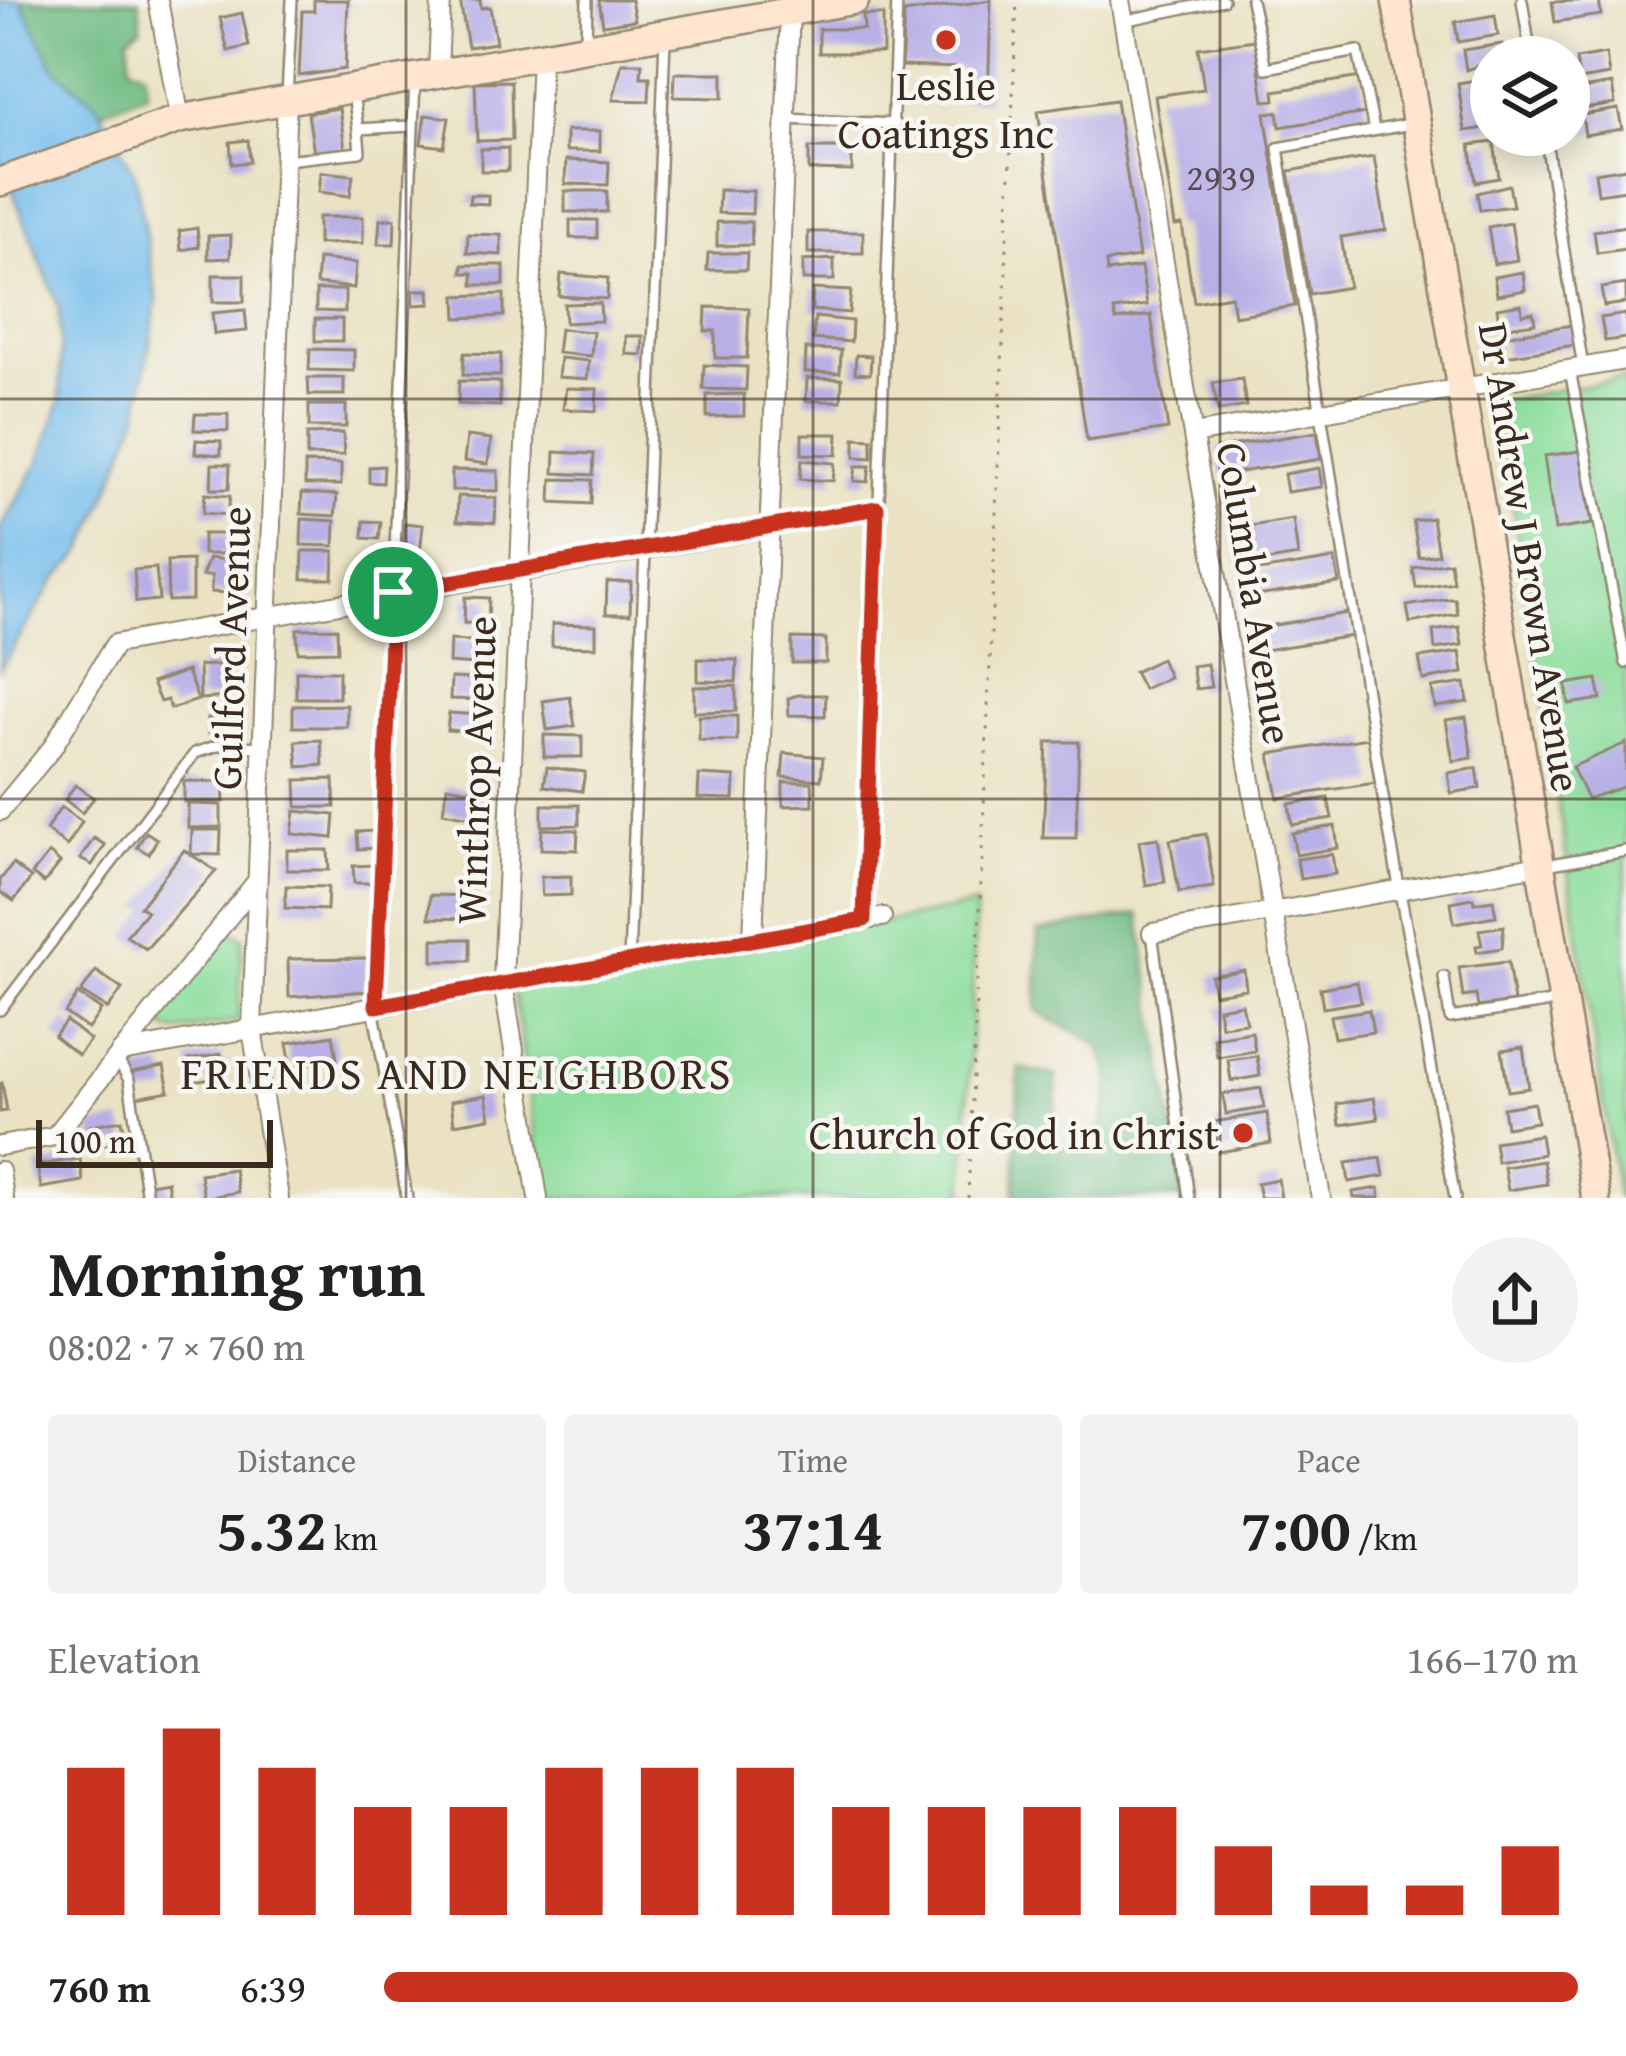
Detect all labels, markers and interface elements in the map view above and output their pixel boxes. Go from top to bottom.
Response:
marker: Leslie Coatings Inc [933,27,959,53]
map controls [1470,36,1590,156]
button: layers [1470,36,1590,156]
place label: Leslie Coatings Inc [838,54,1054,163]
house number: 2939 [1186,150,1256,203]
street label: Dr Andrew J Brown Avenue [1464,318,1598,796]
street label: Columbia Avenue [1202,438,1310,748]
street label: Guilford Avenue [195,505,265,791]
pin [342,541,444,643]
icon: arrive [360,559,426,625]
street label: Winthrop Avenue [439,615,511,925]
district label: FRIENDS AND NEIGHBORS [180,1040,734,1105]
place label: Church of God in Christ [809,1103,1219,1164]
scale bar [36,1114,273,1167]
text: 100 m [54,1117,136,1165]
marker: Church of God in Christ [1230,1120,1256,1146]
text: Morning run [48,1223,425,1320]
button: share [1452,1237,1578,1363]
text: 08:02 · 7 × 760 m [48,1317,305,1374]
text: Distance [238,1436,356,1484]
text: Time [778,1436,848,1484]
text: Pace [1297,1436,1361,1484]
text: 5.32 [216,1484,327,1572]
text: 37:14 [742,1484,884,1572]
text: 7:00 [1241,1484,1351,1572]
text: km [327,1514,378,1562]
text: /km [1351,1514,1417,1562]
text: Elevation [48,1630,201,1687]
text: 166–170 m [1406,1630,1578,1687]
text: 760 m [48,1959,151,2016]
text: 6:39 [240,1959,306,2016]

